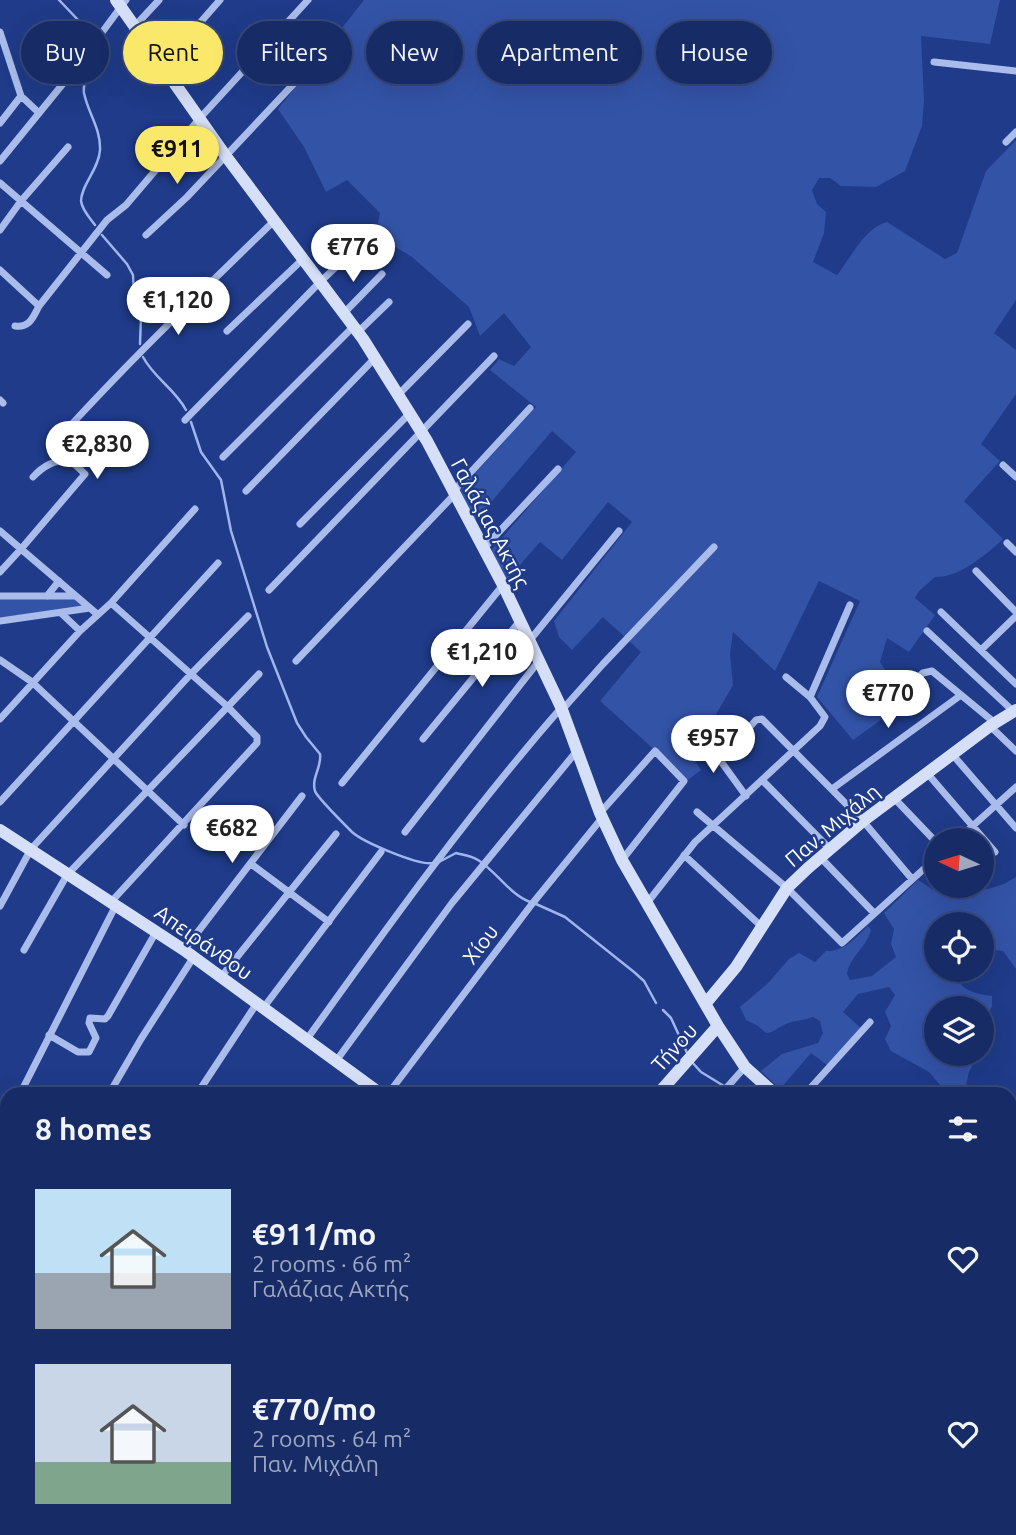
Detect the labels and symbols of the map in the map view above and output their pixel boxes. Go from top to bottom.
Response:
pin: €911 [136,127,218,186]
pin: €776 [312,224,394,284]
pin: €1,120 [121,278,235,337]
pin: €2,830 [40,421,154,481]
street label: Γαλάζιας Ακτής [447,454,535,592]
pin: €1,210 [425,630,539,689]
pin: €770 [847,670,929,730]
pin: €957 [672,716,754,775]
street label: Παν. Μιχάλη [780,779,884,871]
pin: €682 [191,806,273,865]
north arrow [924,828,994,898]
street label: Απειράνθου [151,900,257,984]
street label: Χίου [457,919,503,969]
street label: Τήνου [646,1018,702,1076]

